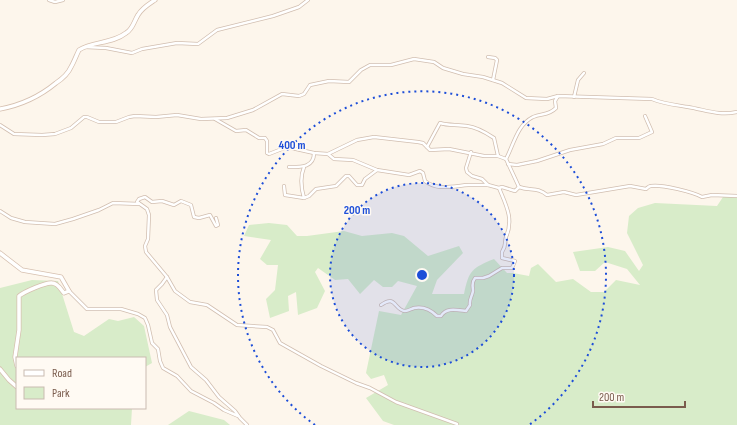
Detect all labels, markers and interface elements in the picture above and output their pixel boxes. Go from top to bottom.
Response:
text: 400 m [279,138,305,153]
text: 200 m [344,203,370,218]
centre of rings [415,268,429,282]
legend [16,357,146,409]
text: Road [52,366,72,381]
scale bar [593,383,685,409]
text: Park [52,386,70,401]
text: 200 m [599,390,625,405]

